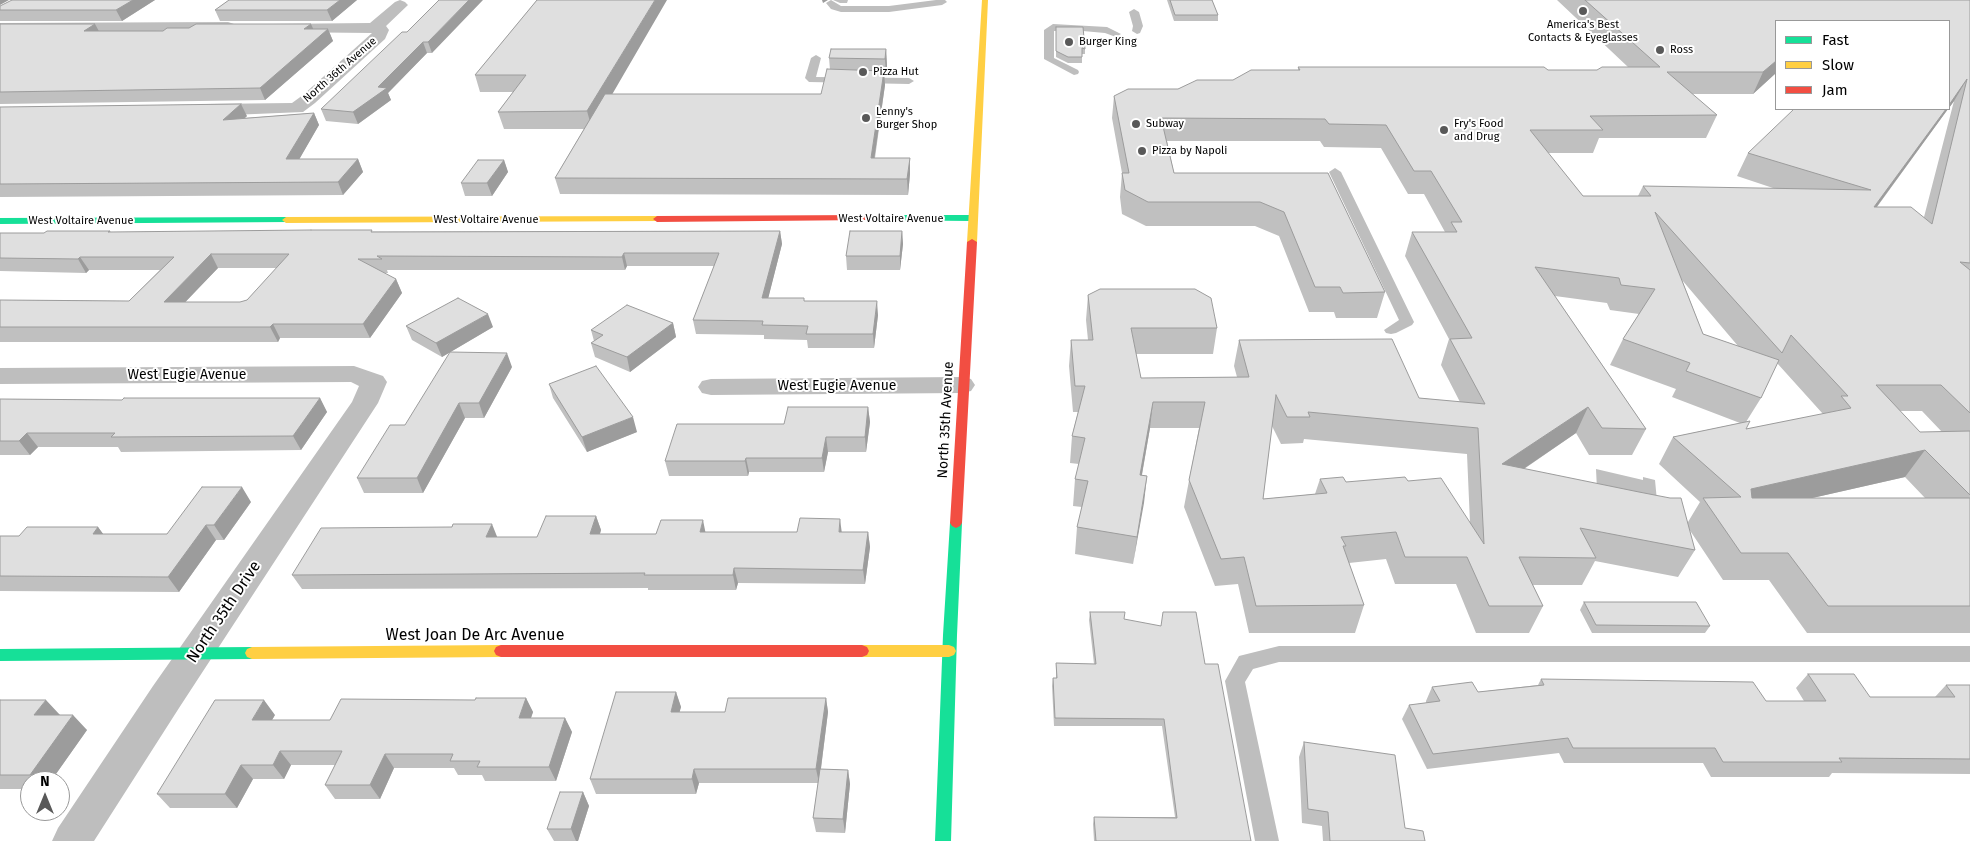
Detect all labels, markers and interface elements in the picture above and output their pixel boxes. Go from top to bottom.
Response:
marker: America's Best Contacts & Eyeglasses [1577,5,1589,17]
place label: America's Best Contacts & Eyeglasses [1528,18,1638,44]
legend [1775,20,1950,110]
text: Fast [1822,31,1849,49]
street label: North 36th Avenue [301,35,379,105]
place label: Burger King [1079,35,1137,49]
marker: Burger King [1063,36,1075,48]
place label: Ross [1670,43,1693,57]
marker: Ross [1654,44,1666,56]
text: Slow [1822,56,1854,74]
place label: Pizza Hut [873,65,919,79]
marker: Pizza Hut [857,66,869,78]
text: Jam [1822,81,1848,99]
place label: Lenny's Burger Shop [876,105,937,131]
marker: Lenny's Burger Shop [860,112,872,124]
place label: Subway [1146,117,1184,131]
place label: Fry's Food and Drug [1454,117,1503,143]
marker: Subway [1130,118,1142,130]
marker: Fry's Food and Drug [1438,124,1450,136]
place label: Pizza by Napoli [1152,144,1227,158]
marker: Pizza by Napoli [1136,145,1148,157]
street label: West Voltaire Avenue [839,212,943,226]
street label: West Voltaire Avenue [434,213,538,227]
street label: West Voltaire Avenue [29,214,133,228]
street label: North 35th Avenue [935,361,957,479]
street label: West Eugie Avenue [128,367,246,383]
street label: West Eugie Avenue [778,378,896,394]
street label: North 35th Drive [183,557,265,667]
street label: West Joan De Arc Avenue [386,626,564,646]
north arrow [20,771,70,821]
text: N [40,773,50,790]

